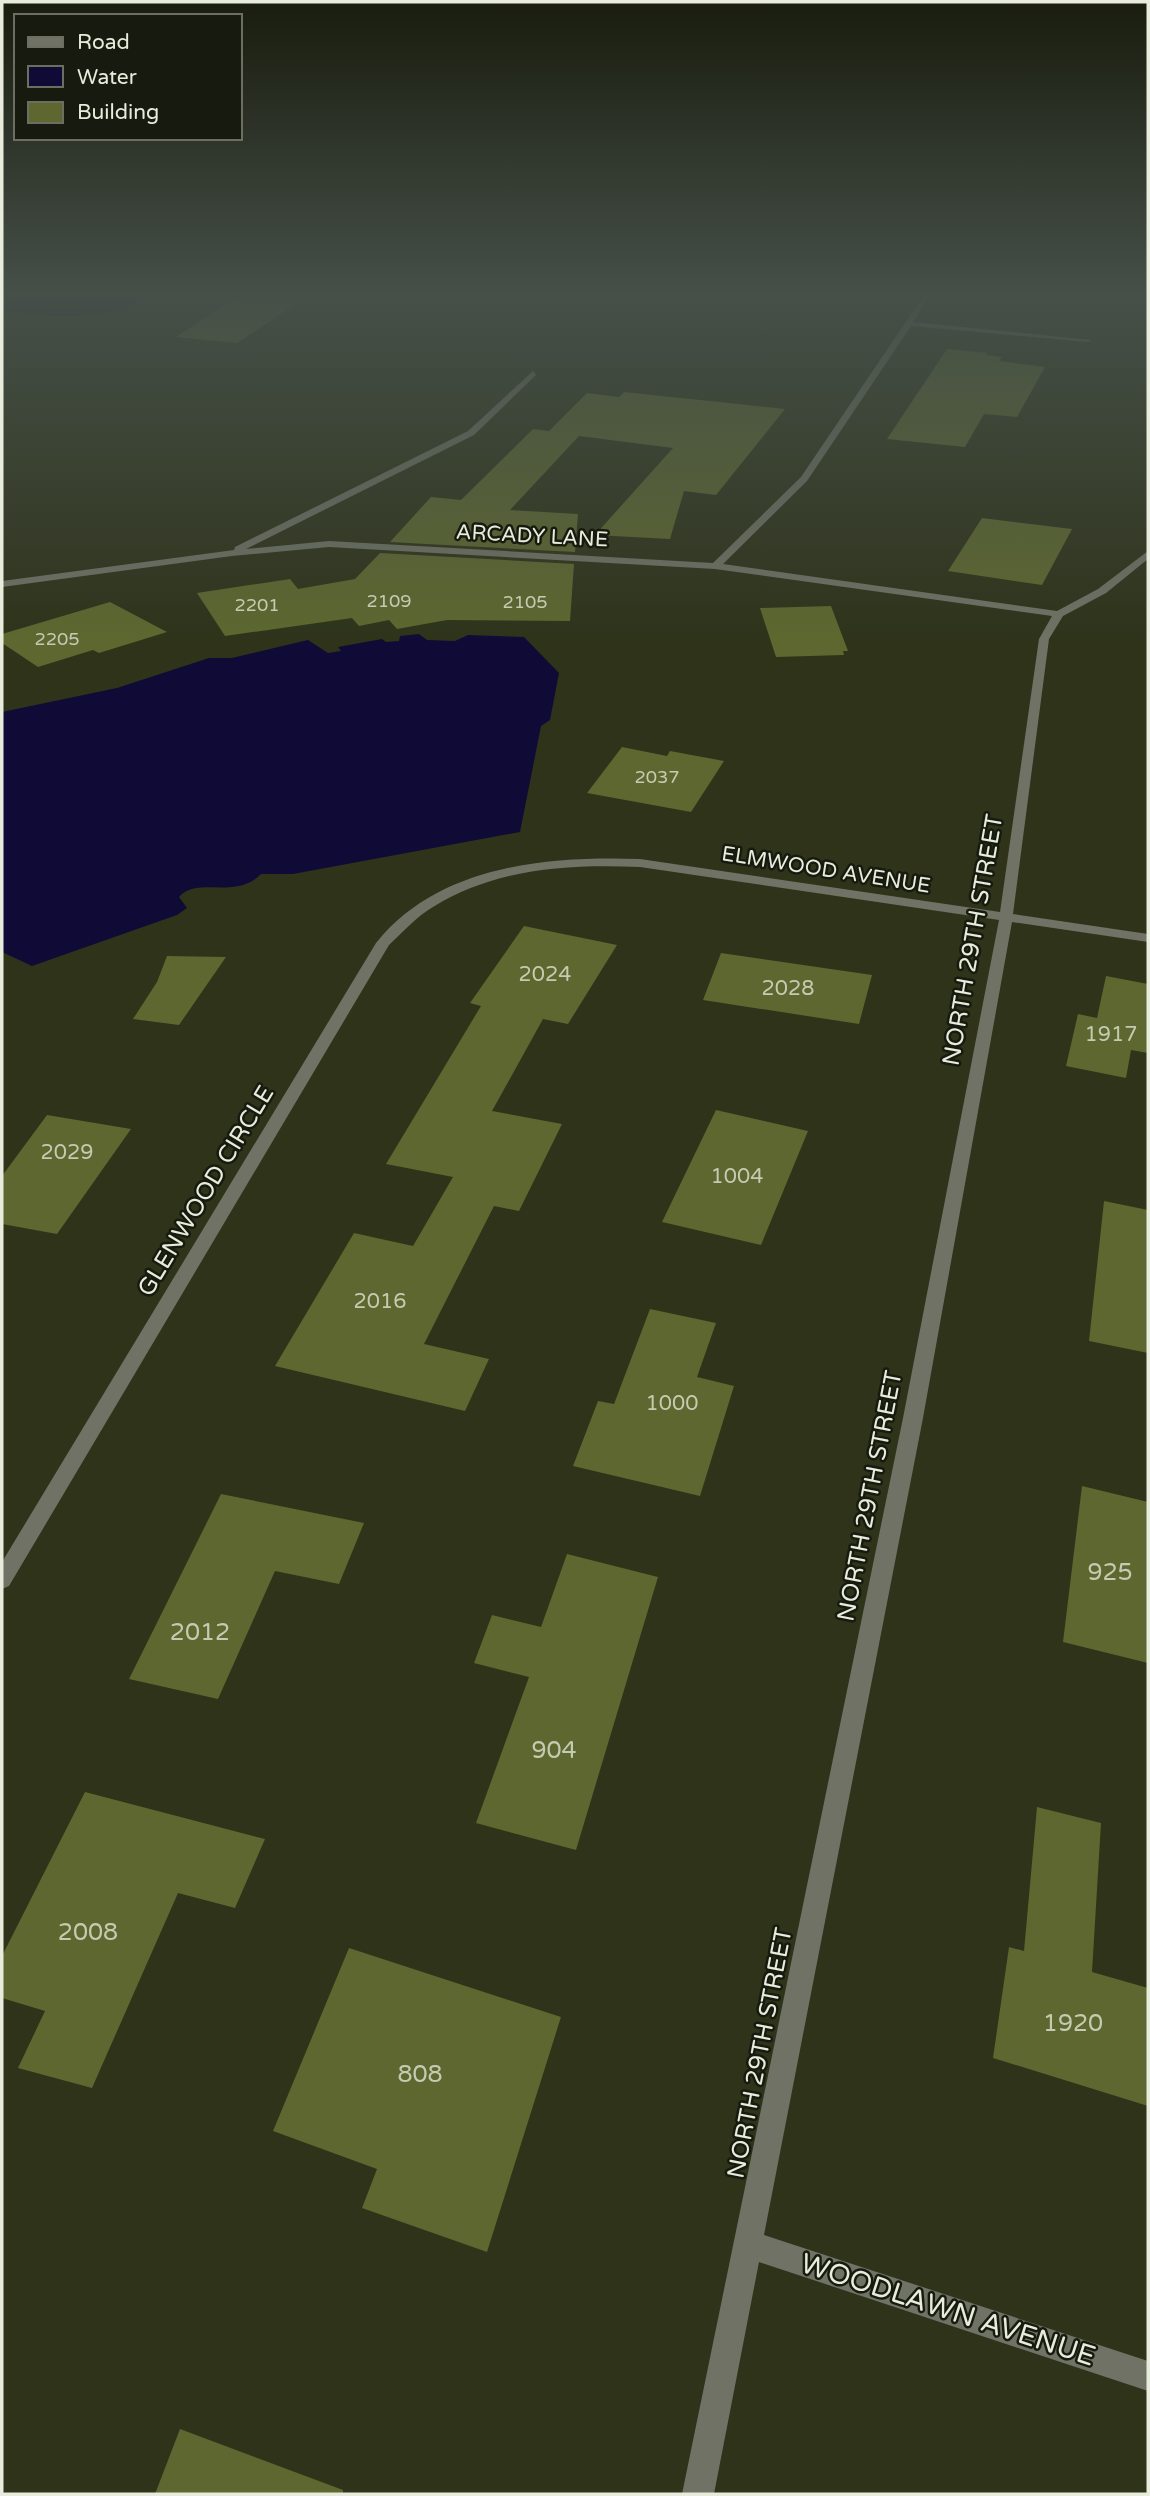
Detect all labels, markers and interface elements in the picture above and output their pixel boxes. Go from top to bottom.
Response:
legend [14,14,242,140]
text: Road [77,30,130,55]
text: Water [77,65,137,90]
text: Building [77,100,159,125]
street label: ARCADY LANE [455,520,609,552]
house number: 2109 [366,590,412,612]
house number: 2105 [502,591,548,613]
house number: 2201 [234,594,280,616]
house number: 2205 [34,628,80,650]
house number: 2037 [634,766,680,788]
street label: NORTH 29TH STREET [937,812,1009,1068]
street label: ELMWOOD AVENUE [720,841,932,899]
house number: 2024 [519,962,571,987]
house number: 2028 [762,976,814,1001]
house number: 1917 [1085,1022,1137,1047]
street label: GLENWOOD CIRCLE [132,1080,280,1302]
house number: 2029 [41,1140,93,1165]
house number: 1004 [711,1164,763,1189]
house number: 2016 [354,1289,406,1314]
street label: NORTH 29TH STREET [831,1368,909,1624]
house number: 1000 [646,1391,698,1416]
house number: 925 [1087,1558,1133,1587]
house number: 2012 [170,1618,230,1647]
house number: 904 [531,1736,577,1765]
house number: 2008 [58,1918,118,1947]
street label: NORTH 29TH STREET [721,1925,799,2181]
house number: 1920 [1043,2009,1103,2038]
house number: 808 [397,2060,443,2089]
street label: WOODLAWN AVENUE [796,2246,1100,2374]

